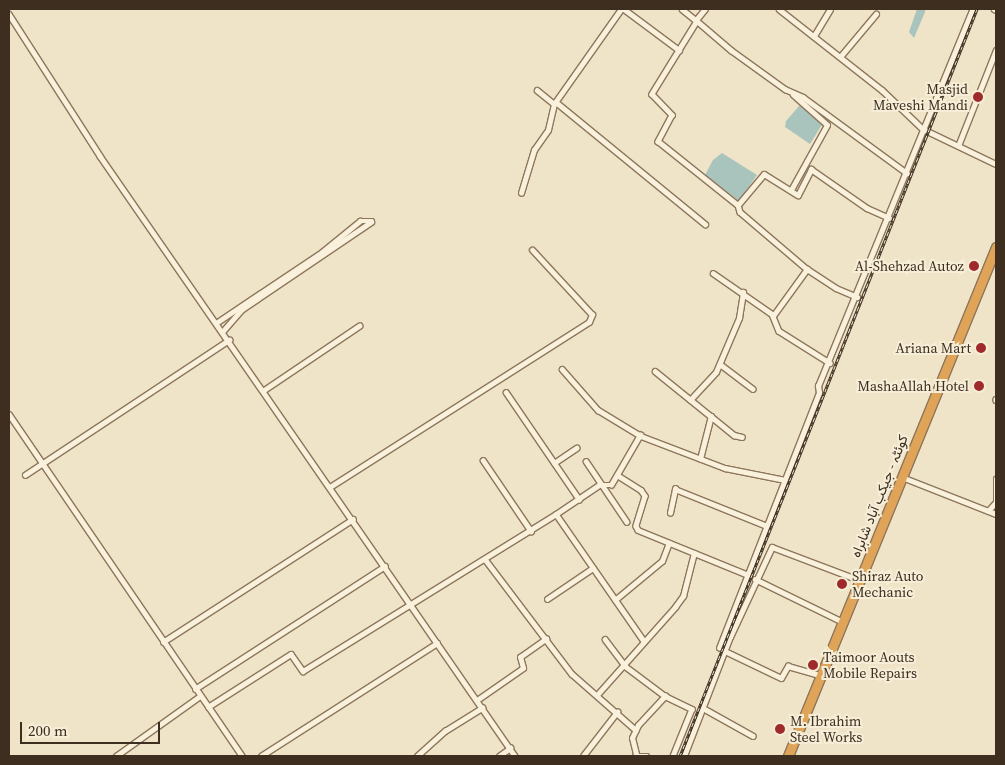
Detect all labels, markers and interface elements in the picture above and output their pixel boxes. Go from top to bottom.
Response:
place label: Masjid Maveshi Mandi [873,81,968,114]
marker: Masjid Maveshi Mandi [972,91,984,103]
place label: Al-Shehzad Autoz [855,258,964,274]
marker: Al-Shehzad Autoz [968,260,980,272]
place label: Ariana Mart [896,340,971,356]
marker: Ariana Mart [975,342,987,354]
place label: MashaAllah Hotel [858,378,969,394]
marker: MashaAllah Hotel [973,380,985,392]
street label: کوئٹہ - جیکب آباد شاہراہ [847,432,911,560]
place label: Shiraz Auto Mechanic [852,568,924,600]
marker: Shiraz Auto Mechanic [836,578,848,590]
place label: Taimoor Aouts Mobile Repairs [823,649,917,682]
marker: Taimoor Aouts Mobile Repairs [807,659,819,671]
scale bar [22,712,162,744]
place label: M. Ibrahim Steel Works [790,713,863,746]
text: 200 m [28,720,68,741]
marker: M. Ibrahim Steel Works [774,723,786,735]

